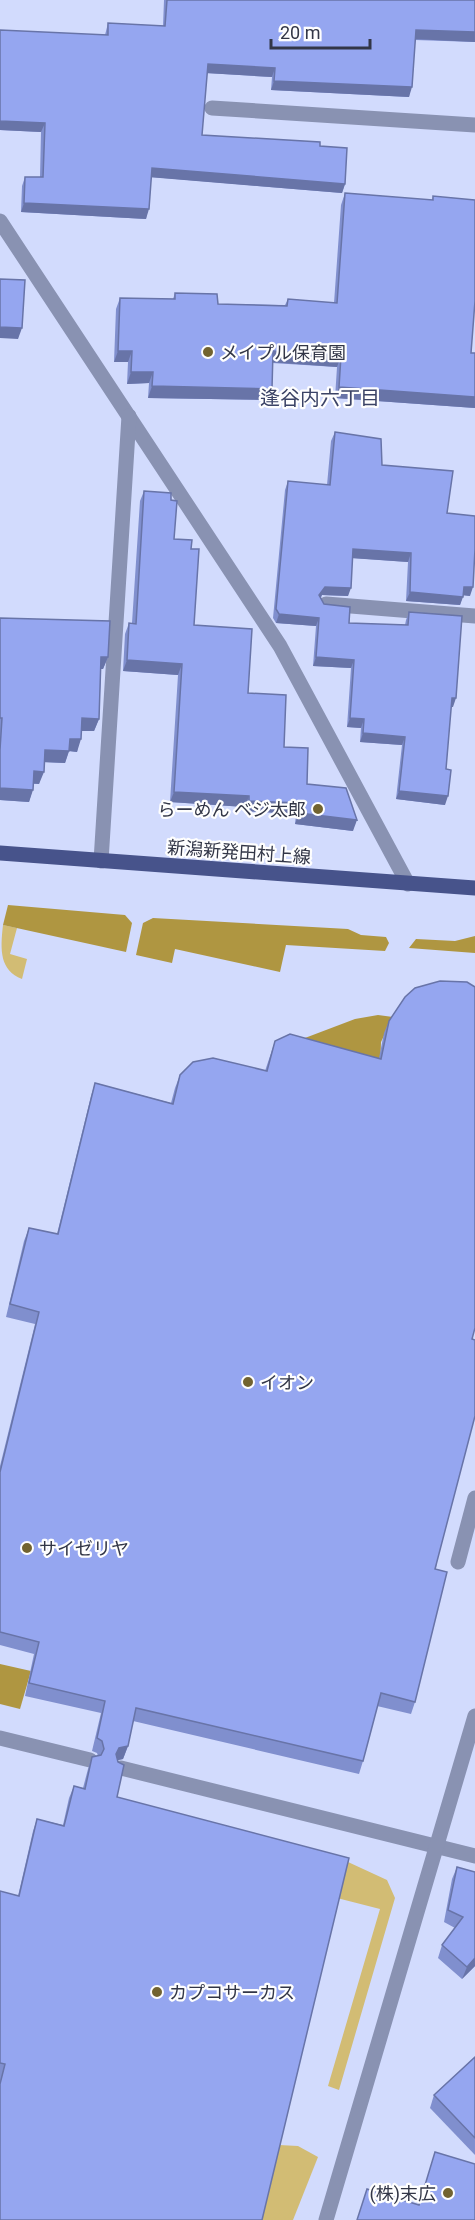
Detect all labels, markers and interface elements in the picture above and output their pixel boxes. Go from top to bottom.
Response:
scale bar [271,12,370,50]
text: 20 m [280,22,320,43]
place label: メイプル保育園 [220,342,346,363]
marker: メイプル保育園 [201,345,215,359]
district label: 逢谷内六丁目 [260,386,380,410]
place label: らーめん ベジ太郎 [158,799,306,820]
marker: らーめん ベジ太郎 [311,802,325,816]
street label: 新潟新発田村上線 [166,837,312,867]
place label: イオン [260,1372,314,1393]
marker: イオン [241,1375,255,1389]
place label: サイゼリヤ [39,1538,129,1559]
marker: サイゼリヤ [20,1541,34,1555]
place label: カプコサーカス [169,1982,295,2003]
marker: カプコサーカス [150,1985,164,1999]
place label: (株)末広 [370,2183,436,2205]
marker: (株)末広 [441,2186,455,2200]

